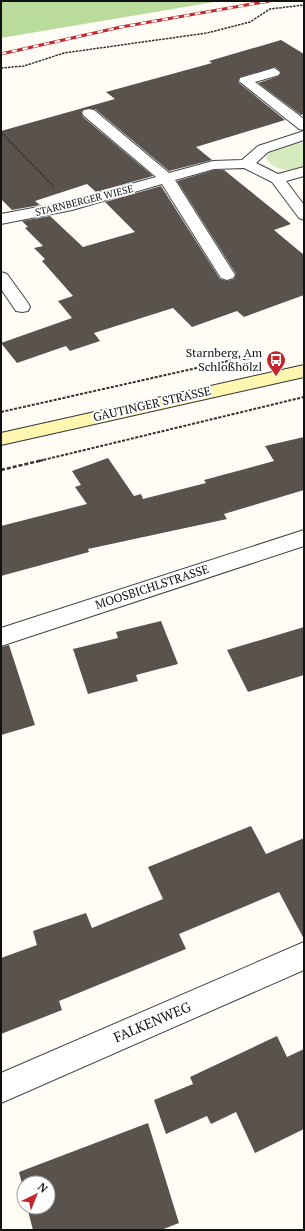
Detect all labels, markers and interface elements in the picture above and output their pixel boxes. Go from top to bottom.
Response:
street label: STARNBERGER WIESE [34,182,135,219]
place label: Starnberg, Am Schloßhölzl [186,345,263,374]
bus stop icon: Starnberg, Am Schloßhölzl [265,349,287,377]
street label: GAUTINGER STRASSE [92,383,212,424]
street label: MOOSBICHLSTRASSE [93,561,211,612]
street label: FALKENWEG [110,997,194,1046]
north arrow [16,1175,56,1215]
text: N [35,1180,51,1196]

